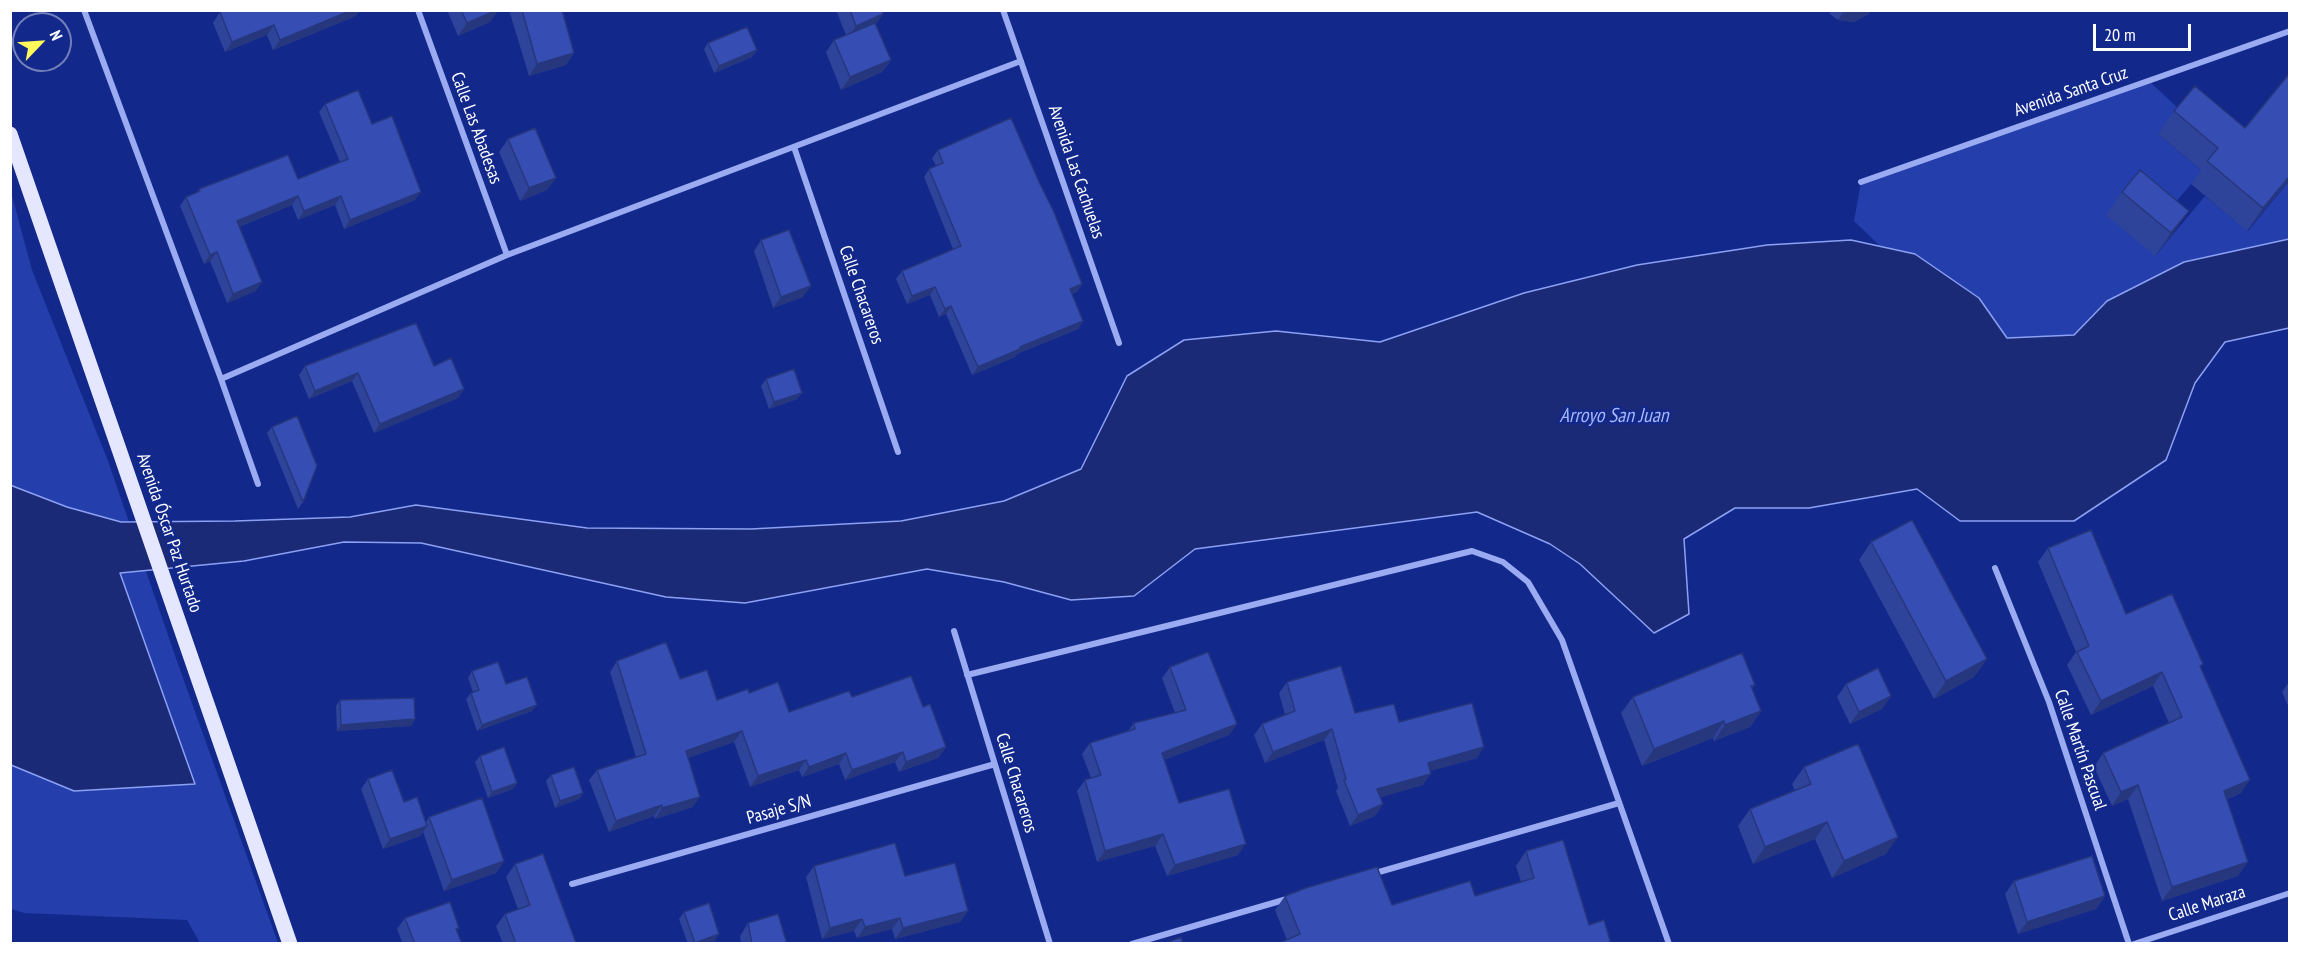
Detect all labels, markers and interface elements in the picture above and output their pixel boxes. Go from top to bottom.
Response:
north arrow [12,12,72,72]
scale bar [2096,12,2194,50]
text: 20 m [2104,23,2136,46]
text: N [46,27,67,43]
street label: Avenida Santa Cruz [2011,62,2131,122]
street label: Calle Las Abadesas [446,69,506,187]
street label: Avenida Las Cachuelas [1043,102,1109,242]
street label: Calle Chacareros [834,243,888,347]
water label: Arroyo San Juan [1559,404,1669,428]
street label: Avenida Óscar Paz Hurtado [132,451,206,615]
street label: Calle Martín Pascual [2049,687,2111,813]
street label: Calle Chacareros [991,731,1041,835]
street label: Pasaje S/N [744,791,814,829]
street label: Calle Maraza [2166,881,2248,927]

